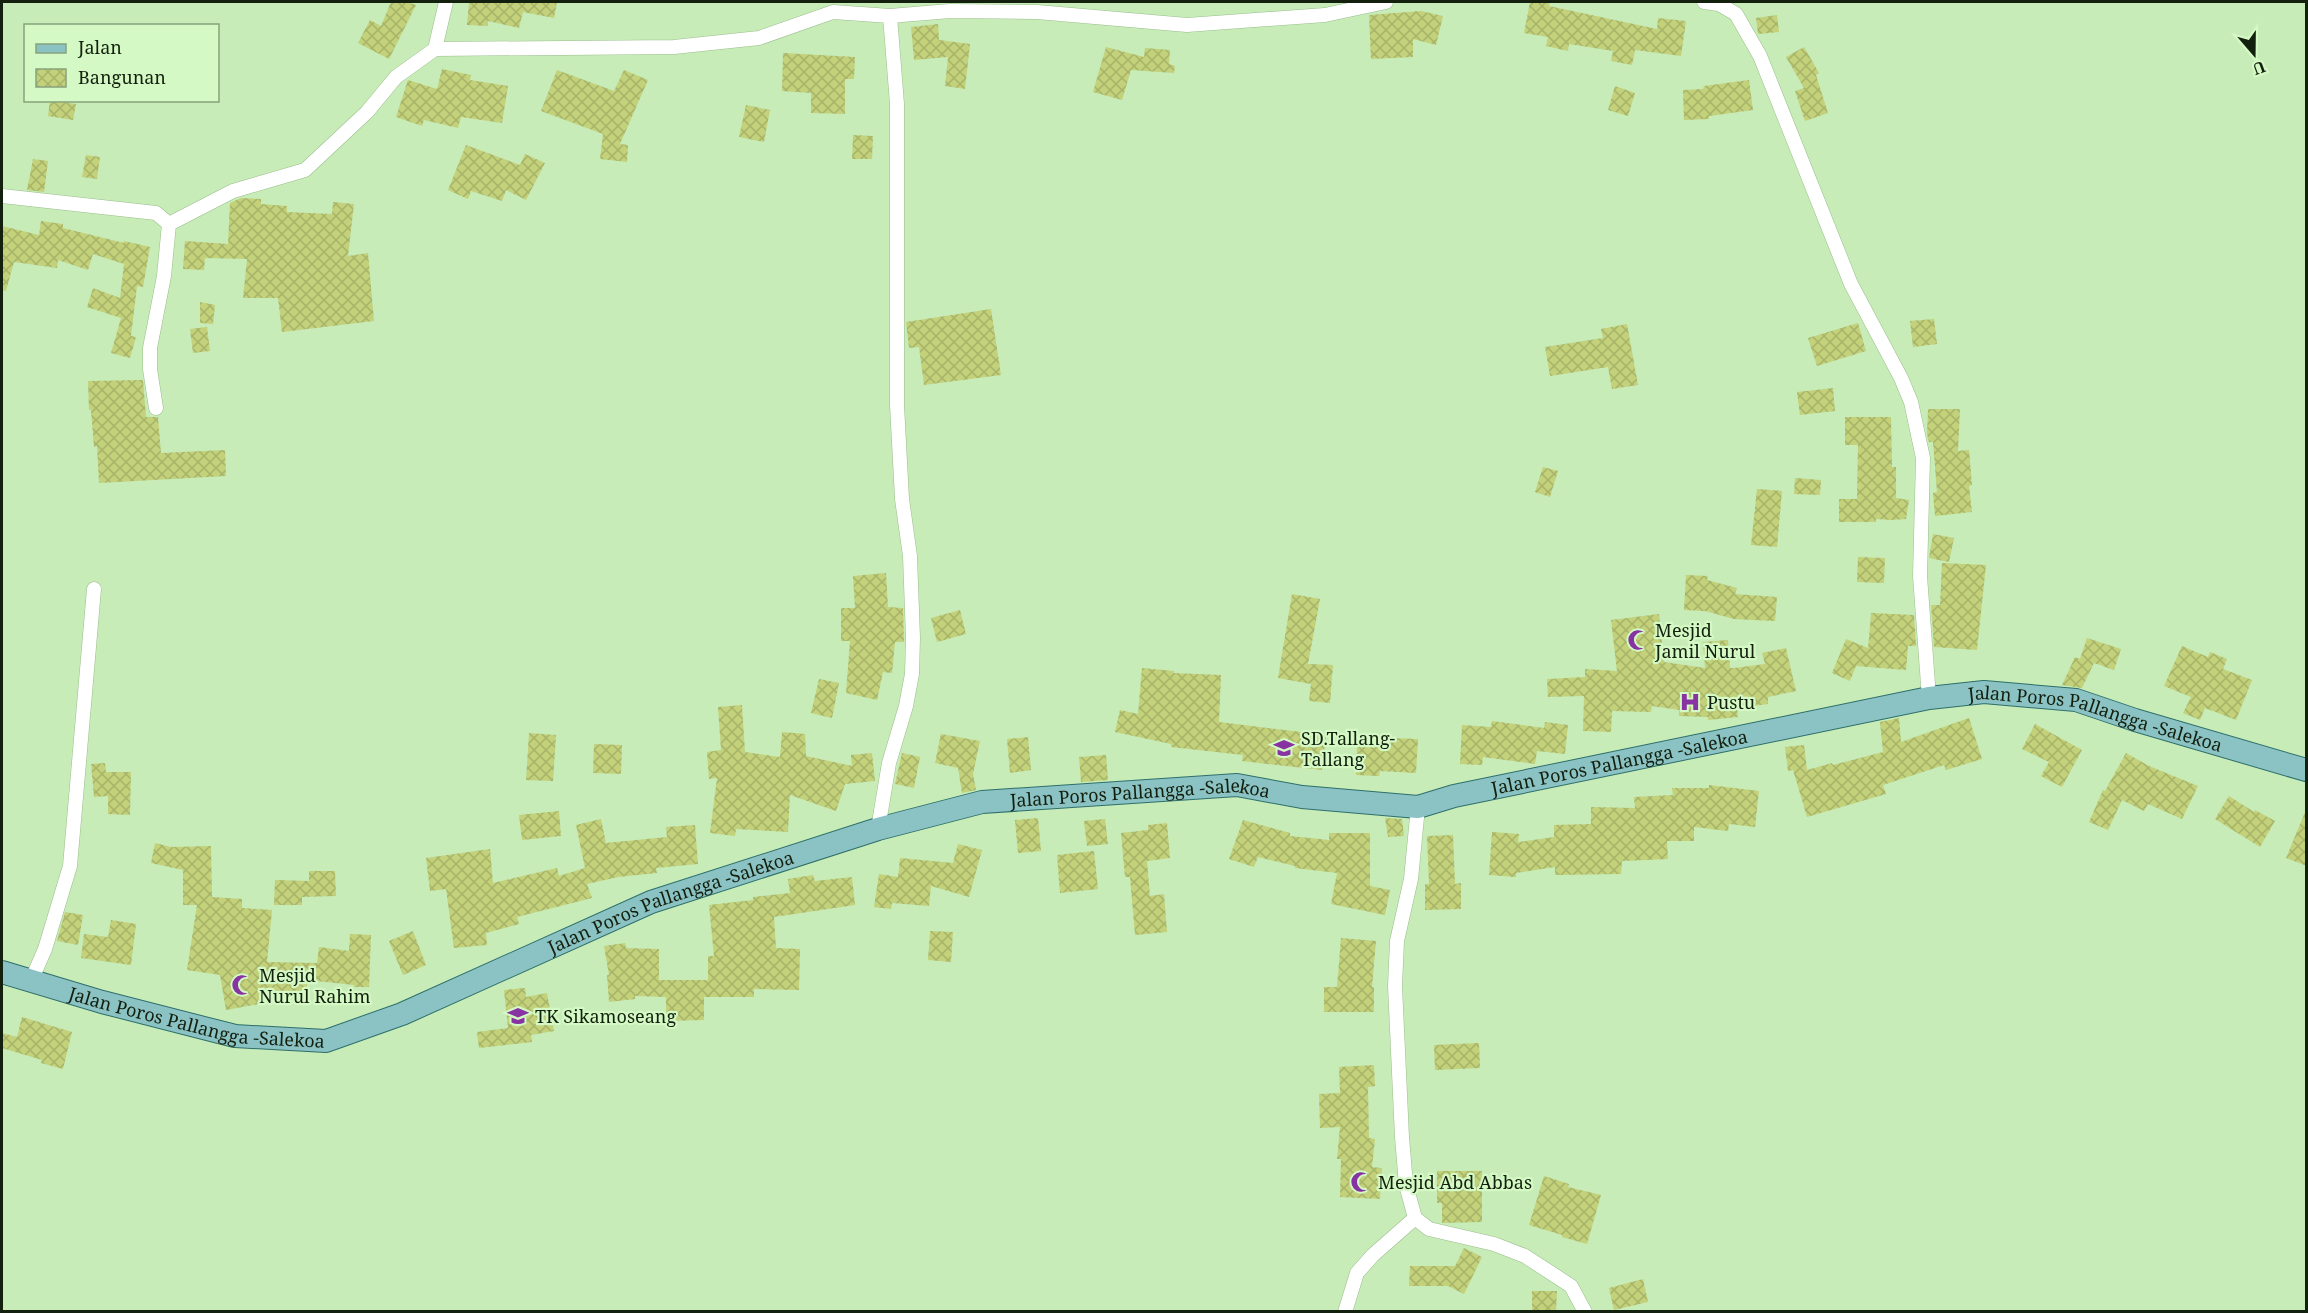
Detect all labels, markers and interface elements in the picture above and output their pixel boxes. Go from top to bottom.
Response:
legend [24,24,219,102]
north arrow [2224,24,2284,84]
text: Jalan [77,35,122,59]
text: U [2250,56,2269,80]
text: Bangunan [78,65,166,89]
place label: Mesjid Jamil Nurul [1654,618,1756,663]
mosque icon: Mesjid Jamil Nurul [1626,628,1650,652]
street label: Jalan Poros Pallangga -Salekoa [1966,680,2225,757]
hospital icon: Pustu [1678,690,1702,714]
place label: Pustu [1707,690,1756,714]
street label: Jalan Poros Pallangga -Salekoa [1488,724,1750,800]
place label: SD.Tallang- Tallang [1301,726,1396,771]
school or university icon: SD.Tallang- Tallang [1272,736,1296,760]
street label: Jalan Poros Pallangga -Salekoa [1008,773,1272,812]
street label: Jalan Poros Pallangga -Salekoa [543,845,797,959]
place label: Mesjid Nurul Rahim [259,963,370,1008]
mosque icon: Mesjid Nurul Rahim [230,973,254,997]
street label: Jalan Poros Pallangga -Salekoa [65,980,325,1053]
school or university icon: TK Sikamoseang [506,1004,530,1028]
place label: TK Sikamoseang [535,1004,676,1028]
mosque icon: Mesjid Abd Abbas [1349,1170,1373,1194]
place label: Mesjid Abd Abbas [1378,1170,1532,1194]

